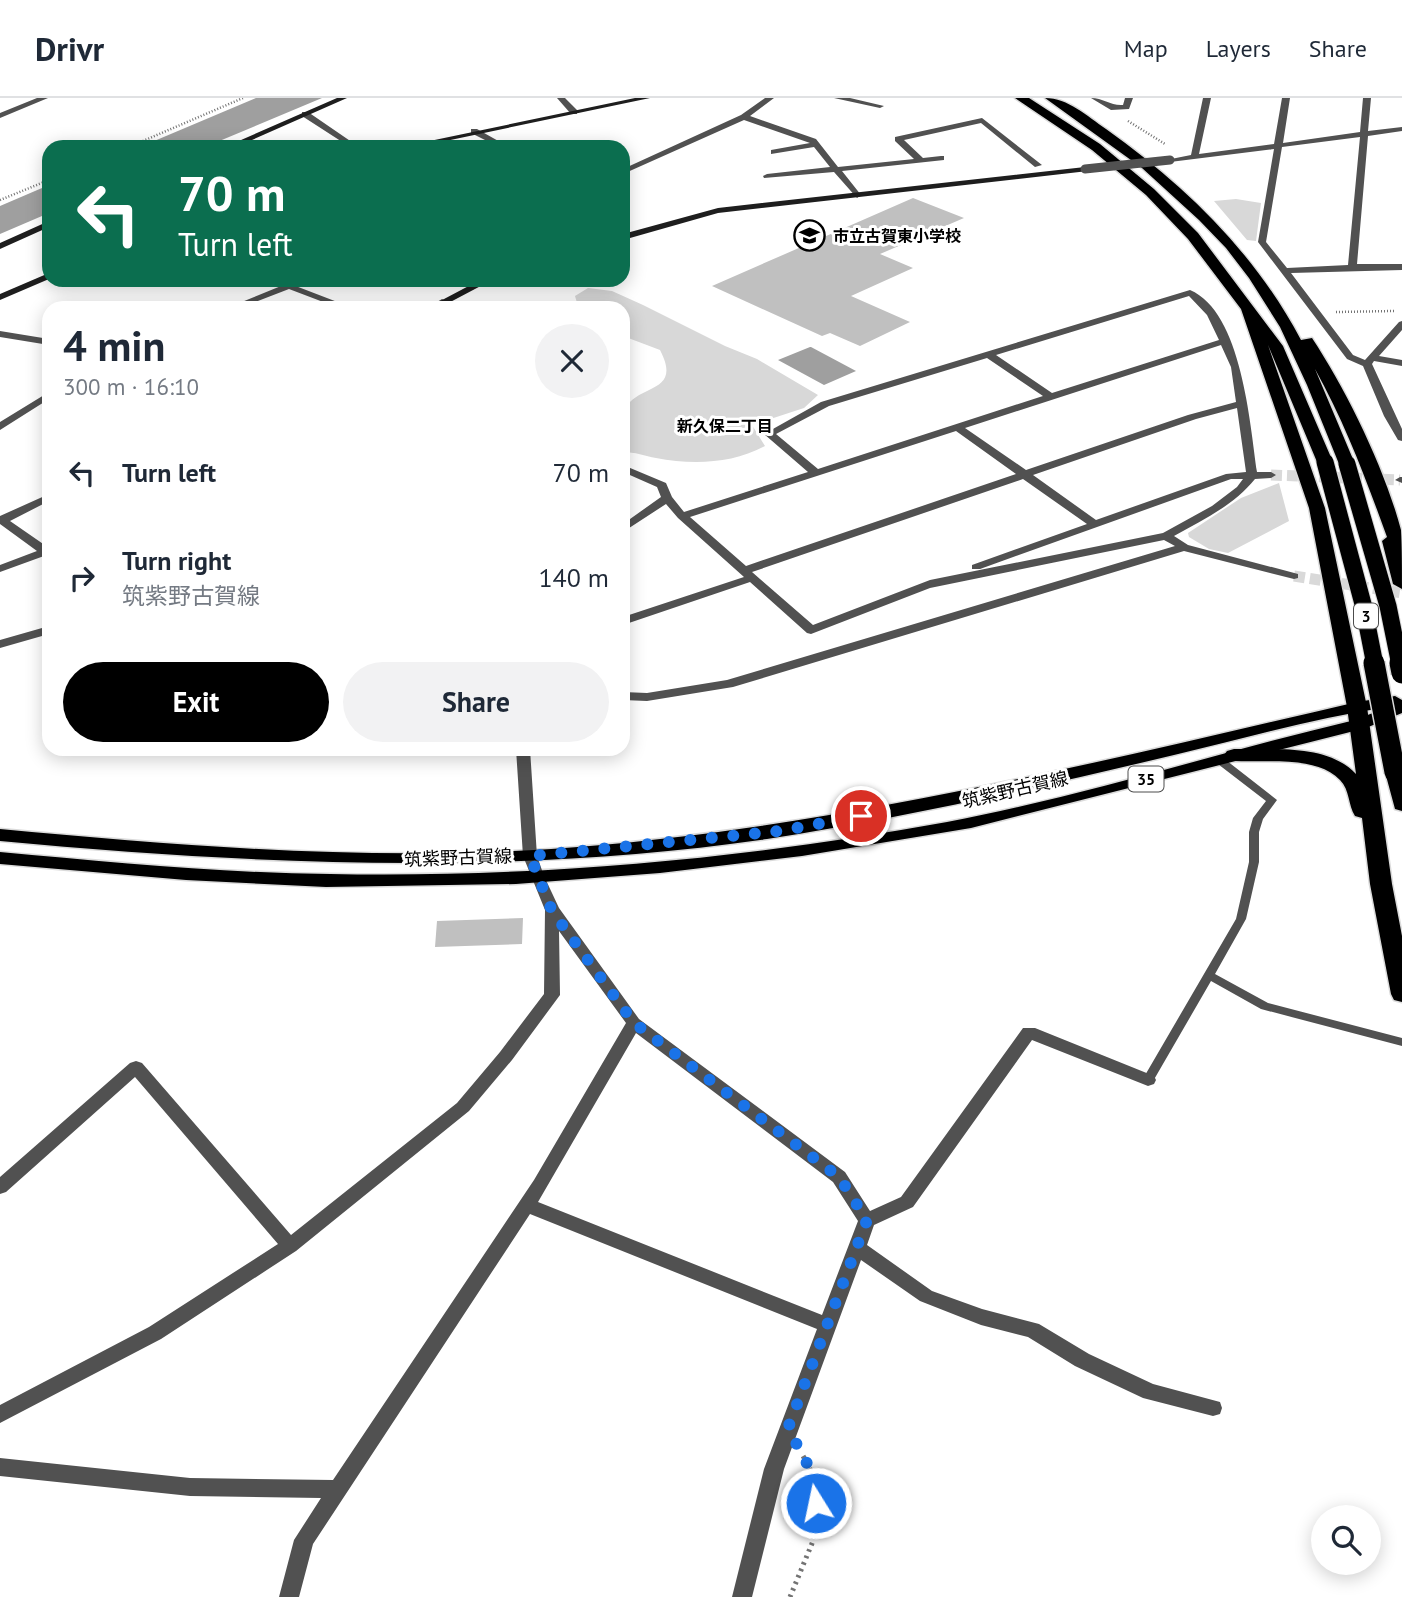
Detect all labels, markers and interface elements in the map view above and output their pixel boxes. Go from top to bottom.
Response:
text: Drivr [35,27,104,70]
text: Map [1124,33,1168,64]
text: Layers [1206,33,1271,64]
text: Share [1309,33,1367,64]
text: 70 m [178,161,285,225]
icon: left [63,168,154,259]
school or university icon: 市立古賀東小学校 [793,219,827,253]
text: Turn left [178,223,293,265]
place label: 市立古賀東小学校 [833,226,961,246]
text: 4 min [63,318,165,373]
button: close [535,324,609,398]
text: 300 m · 16:10 [63,372,199,401]
district label: 新久保二丁目 [677,416,773,436]
icon: left [63,454,101,492]
text: Turn left [122,456,216,489]
text: 70 m [553,456,609,489]
text: Turn right [122,544,231,577]
icon: right [63,559,101,597]
text: 140 m [538,561,609,594]
text: 筑紫野古賀線 [122,581,260,610]
road number: 3 [1354,603,1378,628]
button: Exit [63,662,329,742]
button: Share [343,662,609,742]
street label: 筑紫野古賀線 [960,766,1070,813]
road number: 35 [1128,766,1164,792]
pin [831,786,891,846]
icon: arrive [842,797,880,835]
street label: 筑紫野古賀線 [404,844,512,871]
position arrow [779,1466,853,1540]
map controls [1311,1505,1381,1575]
button: search [1311,1505,1381,1575]

